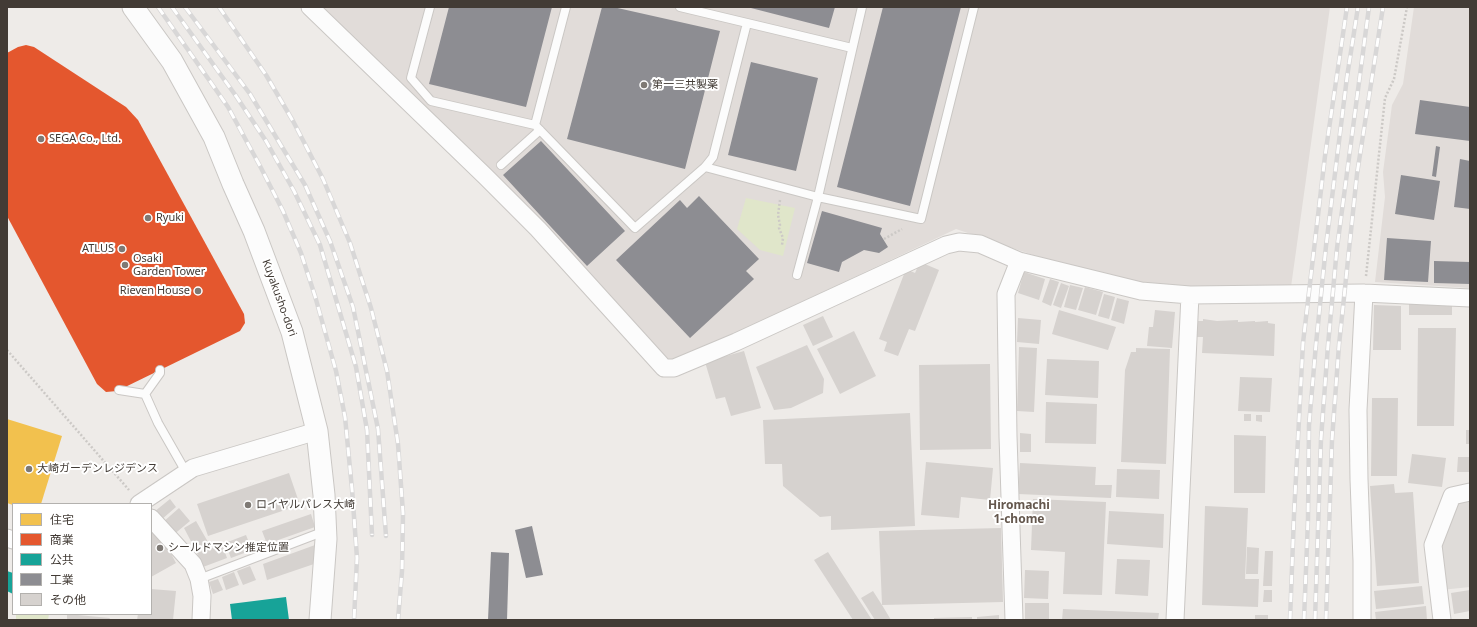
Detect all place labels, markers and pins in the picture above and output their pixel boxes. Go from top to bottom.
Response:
place label: 第一三共製薬 [652,78,718,92]
marker: 第一三共製薬 [639,80,649,90]
place label: SEGA Co., Ltd. [49,132,121,146]
marker: SEGA Co., Ltd. [36,134,46,144]
place label: Ryuki [156,211,184,225]
marker: Ryuki [143,213,153,223]
place label: ATLUS [82,242,114,256]
marker: ATLUS [117,244,127,254]
place label: Osaki Garden Tower [133,252,205,278]
marker: Osaki Garden Tower [120,260,130,270]
place label: Rieven House [120,284,190,298]
marker: Rieven House [193,286,203,296]
place label: 大崎ガーデンレジデンス [37,462,158,476]
marker: 大崎ガーデンレジデンス [24,464,34,474]
place label: ロイヤルパレス大崎 [256,498,355,512]
marker: ロイヤルパレス大崎 [243,500,253,510]
place label: シールドマシン推定位置 [168,541,289,555]
marker: シールドマシン推定位置 [155,543,165,553]

